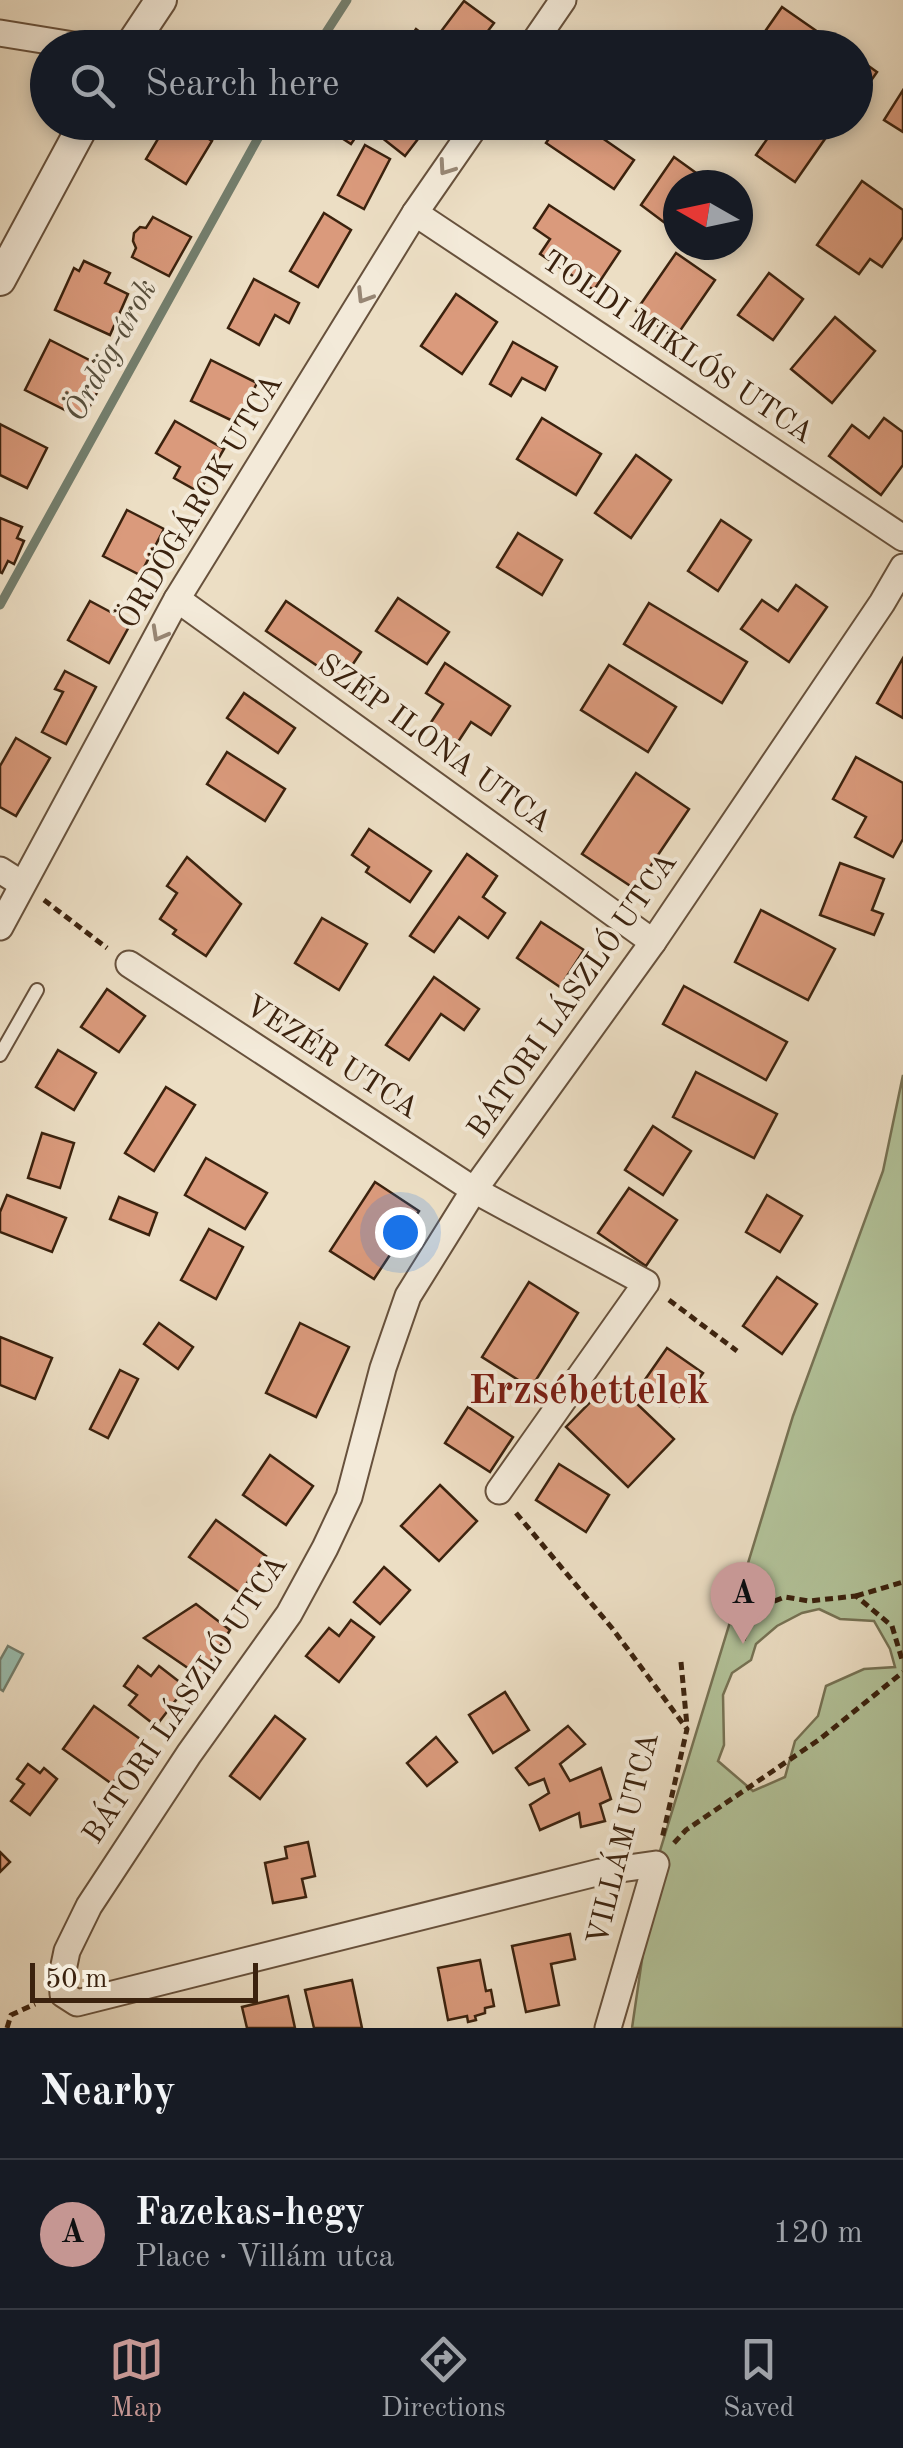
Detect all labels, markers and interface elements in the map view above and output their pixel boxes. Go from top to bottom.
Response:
search box [30,30,873,140]
icon: search [65,58,120,113]
text: Search here [145,66,340,104]
one-way arrow [440,157,458,175]
north arrow [663,170,753,260]
street label: TOLDI MIKLÓS UTCA [536,242,821,450]
water label: Ördög-árok [55,272,164,427]
one-way arrow [357,285,376,303]
street label: ÖRDÖGÁROK UTCA [109,367,289,634]
one-way arrow [151,623,171,641]
street label: SZÉP ILONA UTCA [312,645,559,839]
street label: BÁTORI LÁSZLÓ UTCA [459,845,683,1144]
street label: VEZÉR UTCA [239,987,426,1125]
your location [375,1207,426,1258]
district label: Erzsébettelek [468,1373,710,1413]
street label: BÁTORI LÁSZLÓ UTCA [74,1547,294,1850]
pin: A [710,1562,776,1644]
street label: VILLÁM UTCA [578,1728,665,1948]
scale bar [30,1958,258,2002]
text: 50 m [45,1966,108,1994]
text: Nearby [40,2072,176,2114]
text: Fazekas-hegy [135,2195,365,2233]
text: A [60,2218,85,2250]
text: 120 m [773,2218,863,2250]
text: Place · Villám utca [135,2242,394,2274]
tab: Map [109,2332,164,2427]
tab: Directions [381,2332,506,2427]
tab: Saved [723,2332,794,2427]

